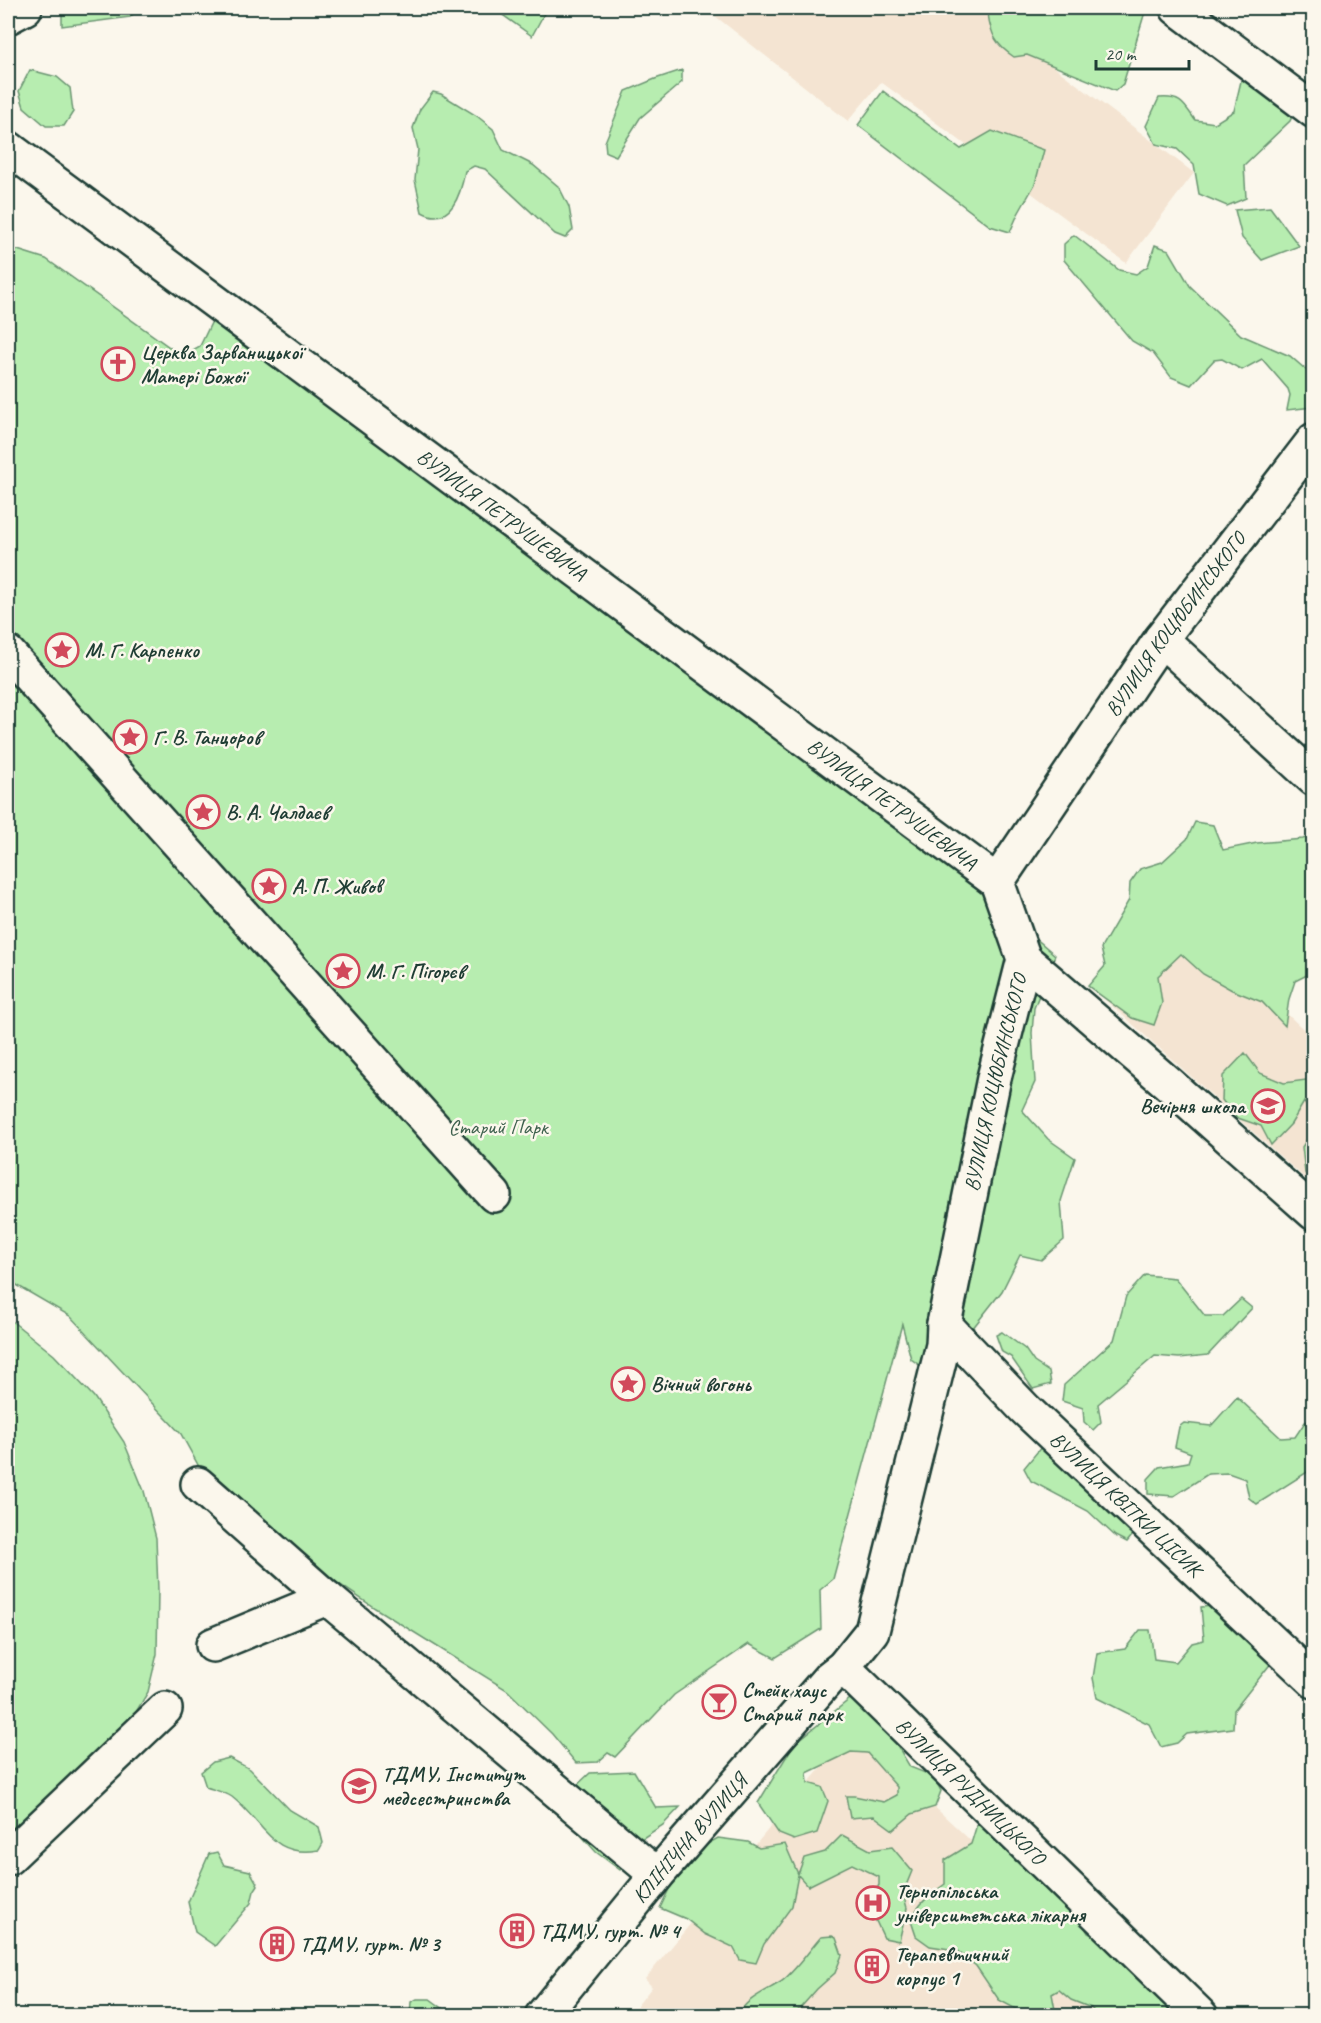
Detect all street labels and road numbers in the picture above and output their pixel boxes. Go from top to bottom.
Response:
street label: ВУЛИЦЯ ПЕТРУШЕВИЧА [412,443,592,586]
street label: ВУЛИЦЯ КОЦЮБИНСЬКОГО [1100,525,1253,721]
street label: ВУЛИЦЯ ПЕТРУШЕВИЧА [802,733,982,876]
street label: ВУЛИЦЯ КОЦЮБИНСЬКОГО [958,969,1033,1193]
street label: ВУЛИЦЯ КВІТКИ ЦІСИК [1045,1426,1210,1584]
street label: ВУЛИЦЯ РУДНИЦЬКОГО [890,1712,1053,1872]
street label: КЛІНІЧНА ВУЛИЦЯ [627,1766,755,1908]

